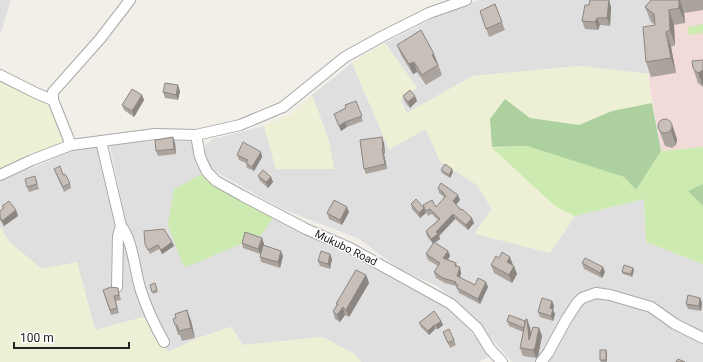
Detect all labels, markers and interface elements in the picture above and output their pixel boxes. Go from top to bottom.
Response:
street label: Mukubo Road [313,227,379,269]
scale bar [14,324,129,350]
text: 100 m [20,331,54,345]

